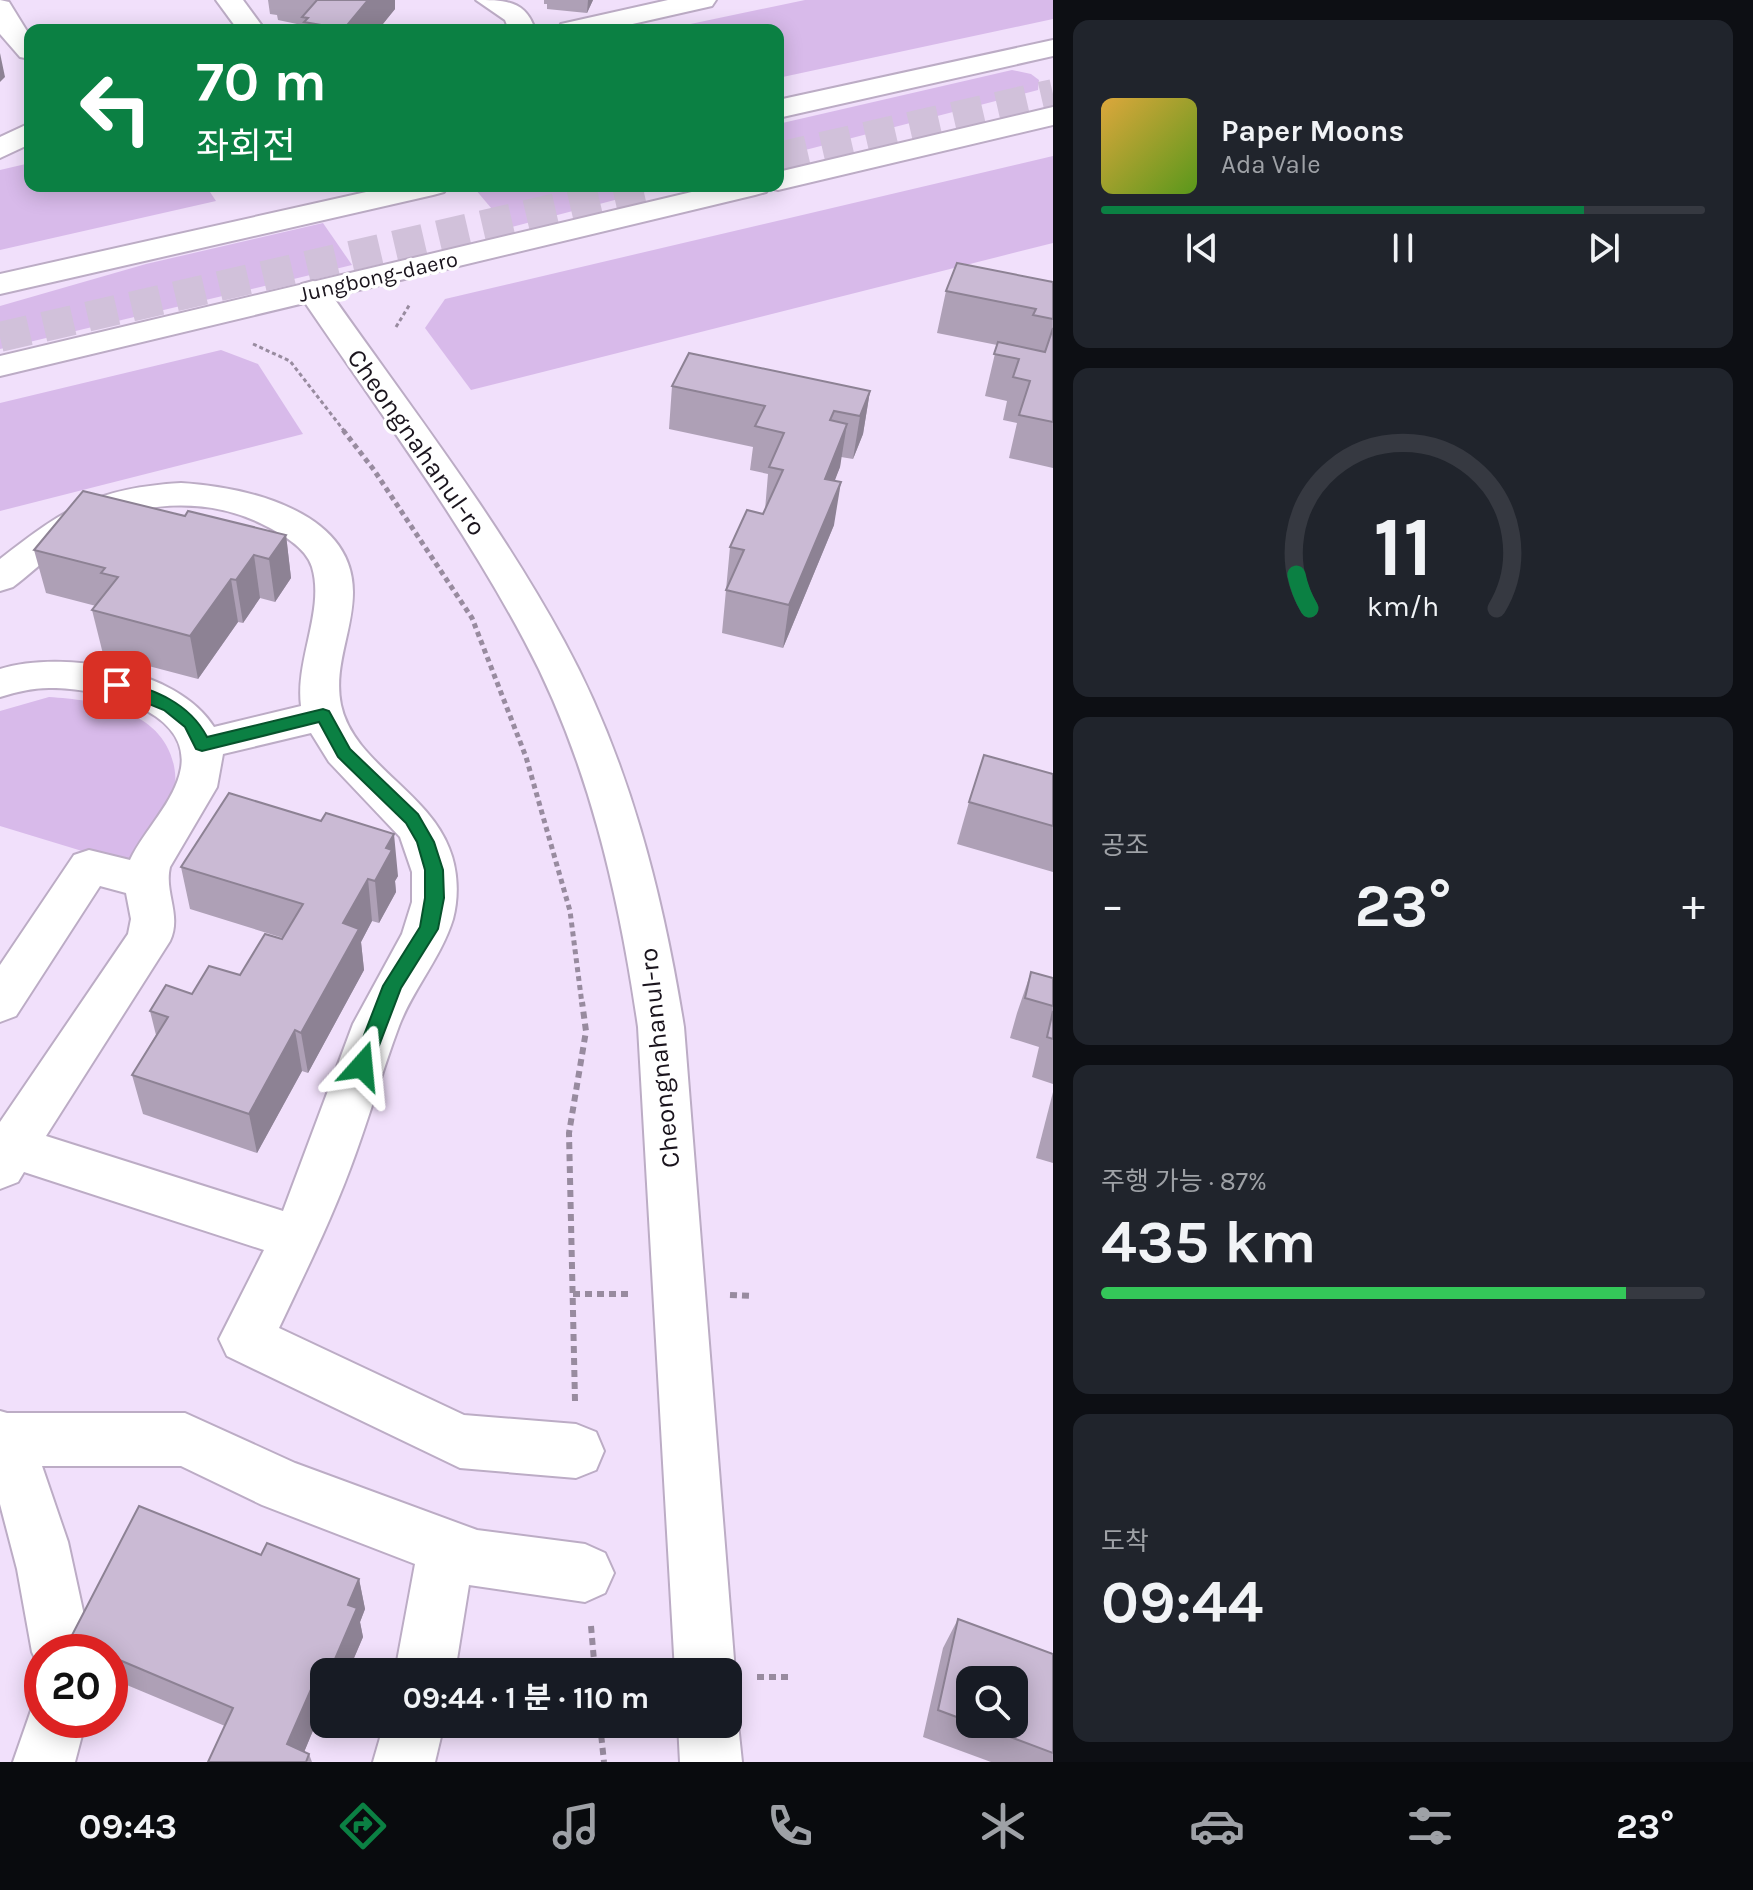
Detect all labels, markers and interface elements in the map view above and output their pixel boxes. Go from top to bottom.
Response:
text: 70 m [196,49,327,114]
icon: left [64,56,168,160]
text: Paper Moons [1221,113,1404,149]
text: 좌회전 [196,125,295,167]
text: Ada Vale [1221,149,1321,180]
icon: previous [1180,226,1224,270]
icon: pause [1381,226,1425,270]
icon: next [1582,226,1626,270]
street label: Jungbong-daero [296,246,460,308]
street label: Cheongnahanul-ro [341,343,493,542]
text: 11 [1373,498,1433,595]
text: km/h [1367,590,1439,623]
pin [83,651,151,719]
icon: arrive [95,663,139,707]
text: 공조 [1101,830,1149,861]
text: 23° [1355,871,1451,941]
text: − [1101,880,1124,931]
text: + [1682,880,1705,931]
street label: Cheongnahanul-ro [633,946,686,1169]
position arrow [320,1024,404,1108]
text: 주행 가능 · 87% [1101,1166,1267,1197]
text: 435 km [1101,1207,1317,1277]
text: 도착 [1101,1526,1149,1557]
text: 09:44 [1101,1567,1263,1637]
speed limit sign: 20 [24,1634,128,1738]
map controls [956,1666,1028,1738]
button: search [956,1666,1028,1738]
text: 09:44 · 1 분 · 110 m [403,1680,649,1716]
icon: directions [335,1798,391,1854]
icon: music [548,1798,604,1854]
icon: phone [762,1798,818,1854]
icon: climate [975,1798,1031,1854]
icon: car [1189,1798,1245,1854]
icon: filters [1402,1798,1458,1854]
text: 09:43 [79,1805,177,1847]
text: 23° [1616,1805,1674,1847]

